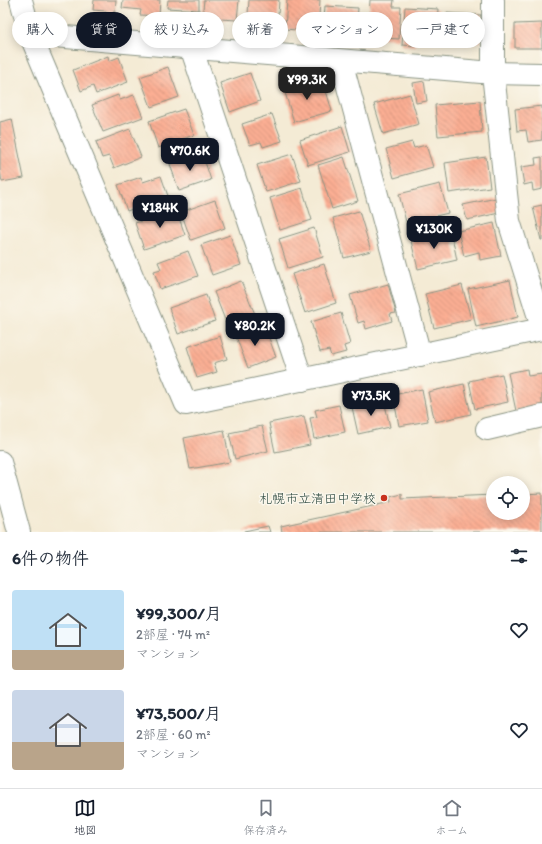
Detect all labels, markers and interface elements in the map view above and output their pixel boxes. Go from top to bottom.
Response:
chip: 購入 [12,12,68,48]
chip: 賃貸 [76,12,132,48]
chip: 絞り込み [140,12,224,48]
chip: 新着 [232,12,288,48]
chip: マンション [296,12,393,48]
chip: 一戸建て [401,12,485,48]
pin: ¥99.3K [274,67,340,101]
text: ¥99.3K [287,72,327,87]
pin: ¥70.6K [157,138,223,172]
text: ¥70.6K [170,143,210,158]
pin: ¥184K [132,195,188,229]
text: ¥184K [142,200,178,215]
pin: ¥130K [406,216,462,250]
text: ¥130K [416,221,452,236]
pin: ¥80.2K [222,313,288,347]
text: ¥80.2K [235,318,275,333]
pin: ¥73.5K [338,383,404,417]
text: ¥73.5K [351,388,391,403]
map controls [486,476,530,520]
button: locate [486,476,530,520]
place label: 札幌市立清田中学校 [259,491,376,506]
marker: 札幌市立清田中学校 [379,493,389,503]
icon: filters [508,545,530,567]
text: 6件の物件 [12,548,89,568]
text: ¥99,300/月 [136,603,222,623]
icon: home [44,606,92,654]
icon: heart [508,619,530,641]
text: 2部屋 · 74 m² [136,627,210,642]
text: マンション [136,646,200,661]
text: ¥73,500/月 [136,703,221,723]
icon: home [44,706,92,754]
icon: heart [508,719,530,741]
text: 2部屋 · 60 m² [136,727,211,742]
text: マンション [136,746,200,761]
tab: 地図 [74,797,96,837]
tab: 保存済み [244,797,288,837]
tab: ホーム [436,797,468,837]

